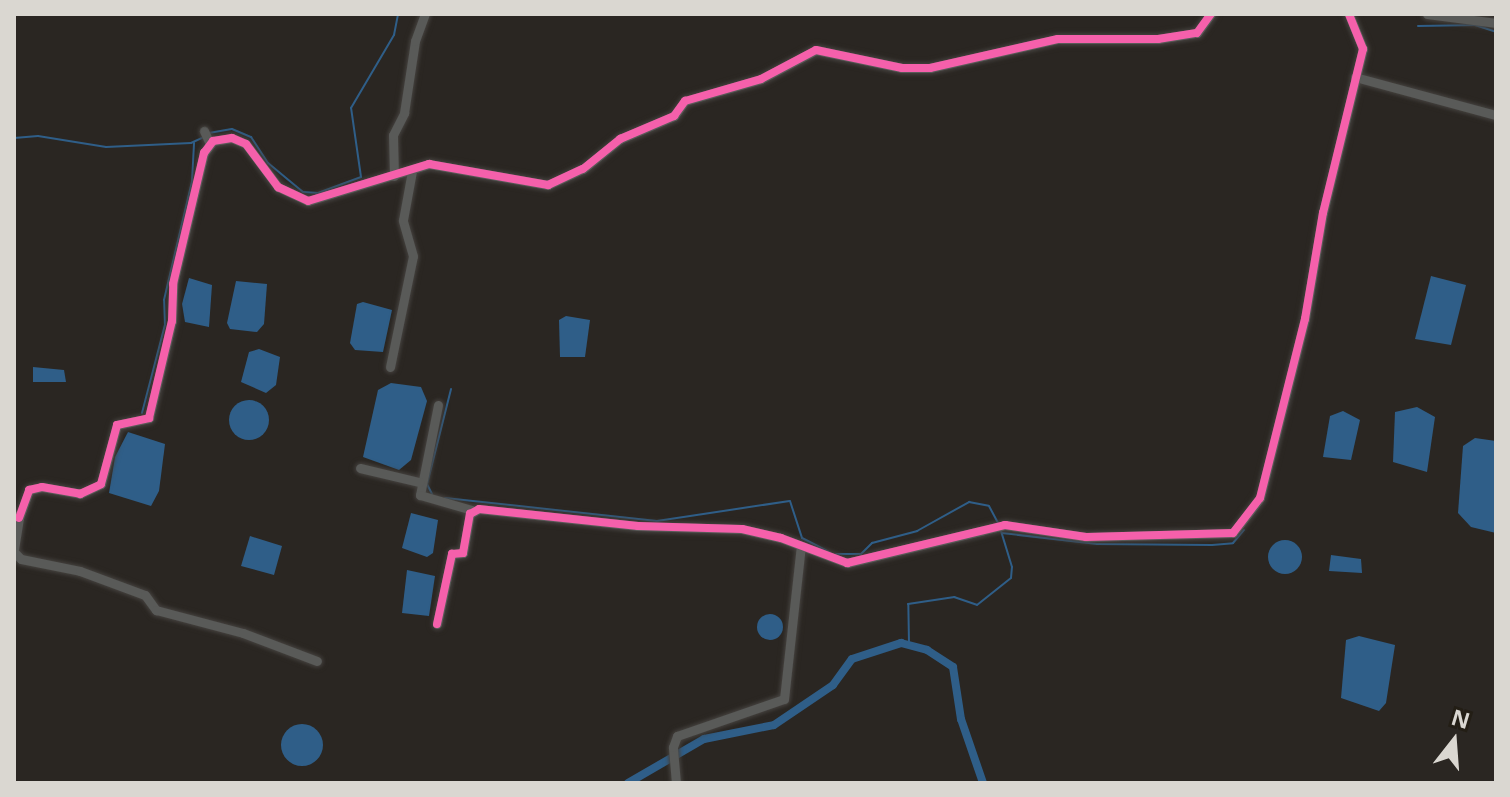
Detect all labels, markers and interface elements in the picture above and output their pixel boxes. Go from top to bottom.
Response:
north arrow [1414,701,1494,781]
text: N [1448,701,1474,735]

